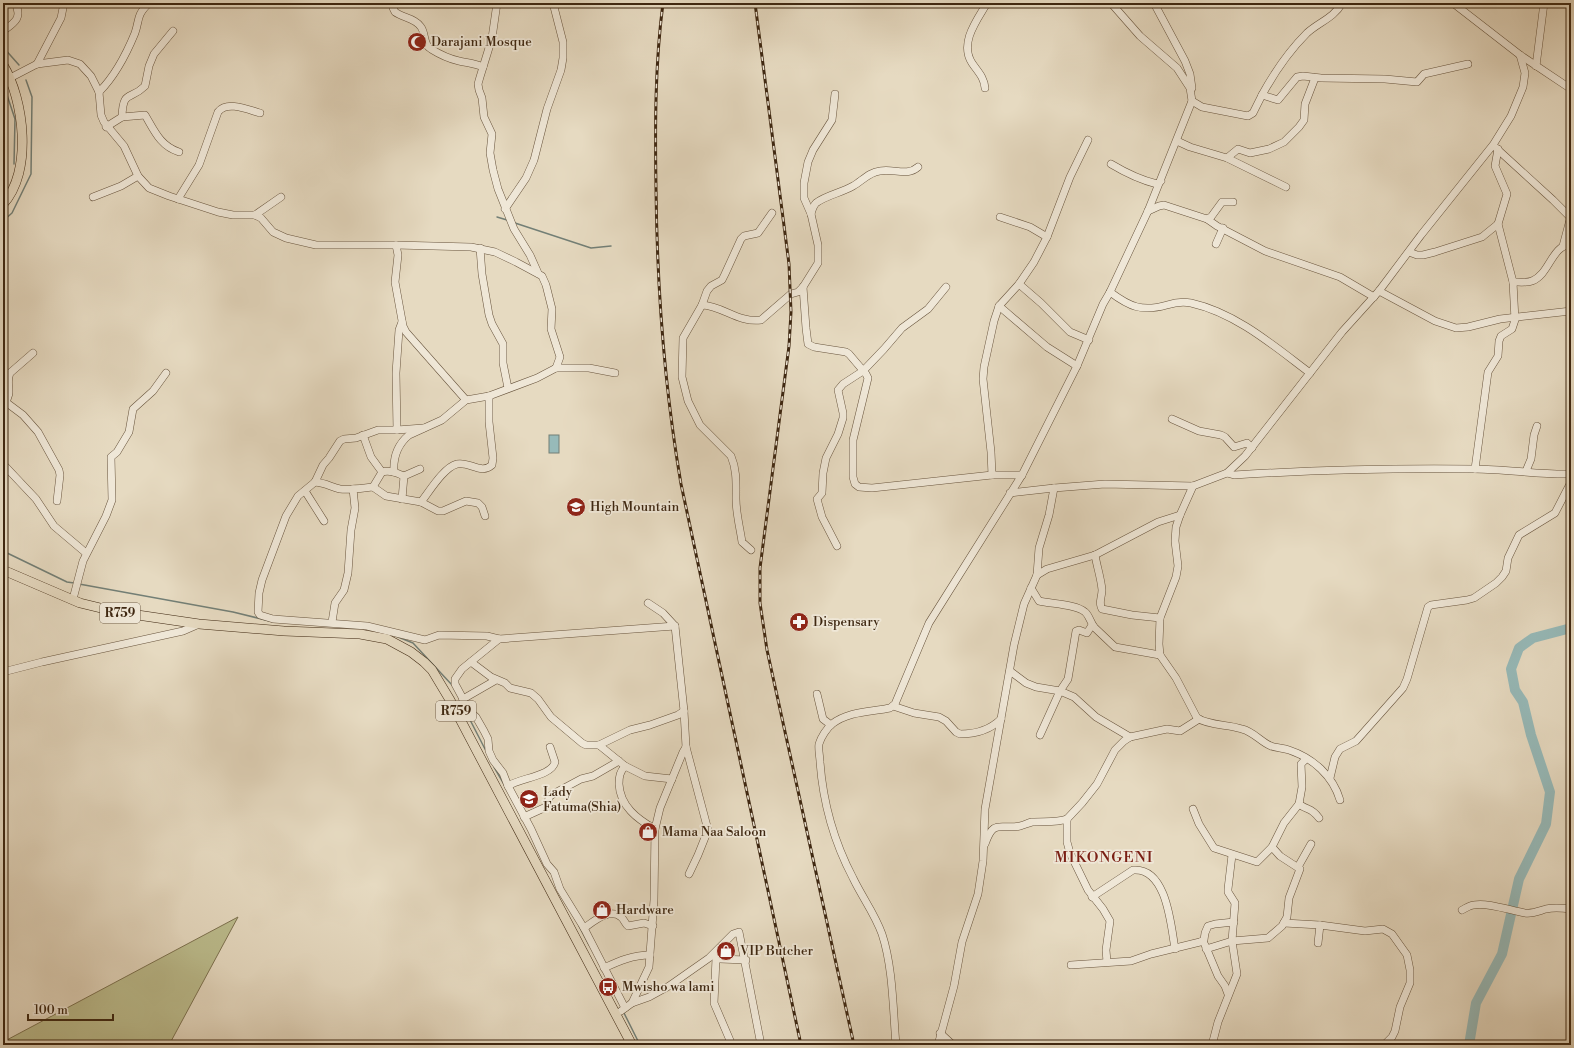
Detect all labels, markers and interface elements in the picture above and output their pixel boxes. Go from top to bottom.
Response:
mosque icon: Darajani Mosque [406,31,428,53]
place label: Darajani Mosque [431,34,532,50]
school or university icon: High Mountain [565,496,587,518]
place label: High Mountain [590,499,679,515]
road number: R759 [100,603,140,623]
pharmacy icon: Dispensary [788,611,810,633]
place label: Dispensary [813,614,880,630]
road number: R759 [436,701,476,721]
place label: Lady Fatuma(Shia) [543,784,621,815]
school or university icon: Lady Fatuma(Shia) [518,788,540,810]
shop icon: Mama Naa Saloon [637,821,659,843]
place label: Mama Naa Saloon [662,824,767,840]
district label: MIKONGENI [1054,848,1154,867]
shop icon: Hardware [591,899,613,921]
place label: Hardware [616,902,674,918]
shop icon: VIP Butcher [715,940,737,962]
place label: VIP Butcher [739,943,814,959]
bus stop icon: Mwisho wa lami [597,976,619,998]
place label: Mwisho wa lami [622,979,715,995]
scale bar [28,996,113,1022]
text: 100 m [34,1003,68,1018]

